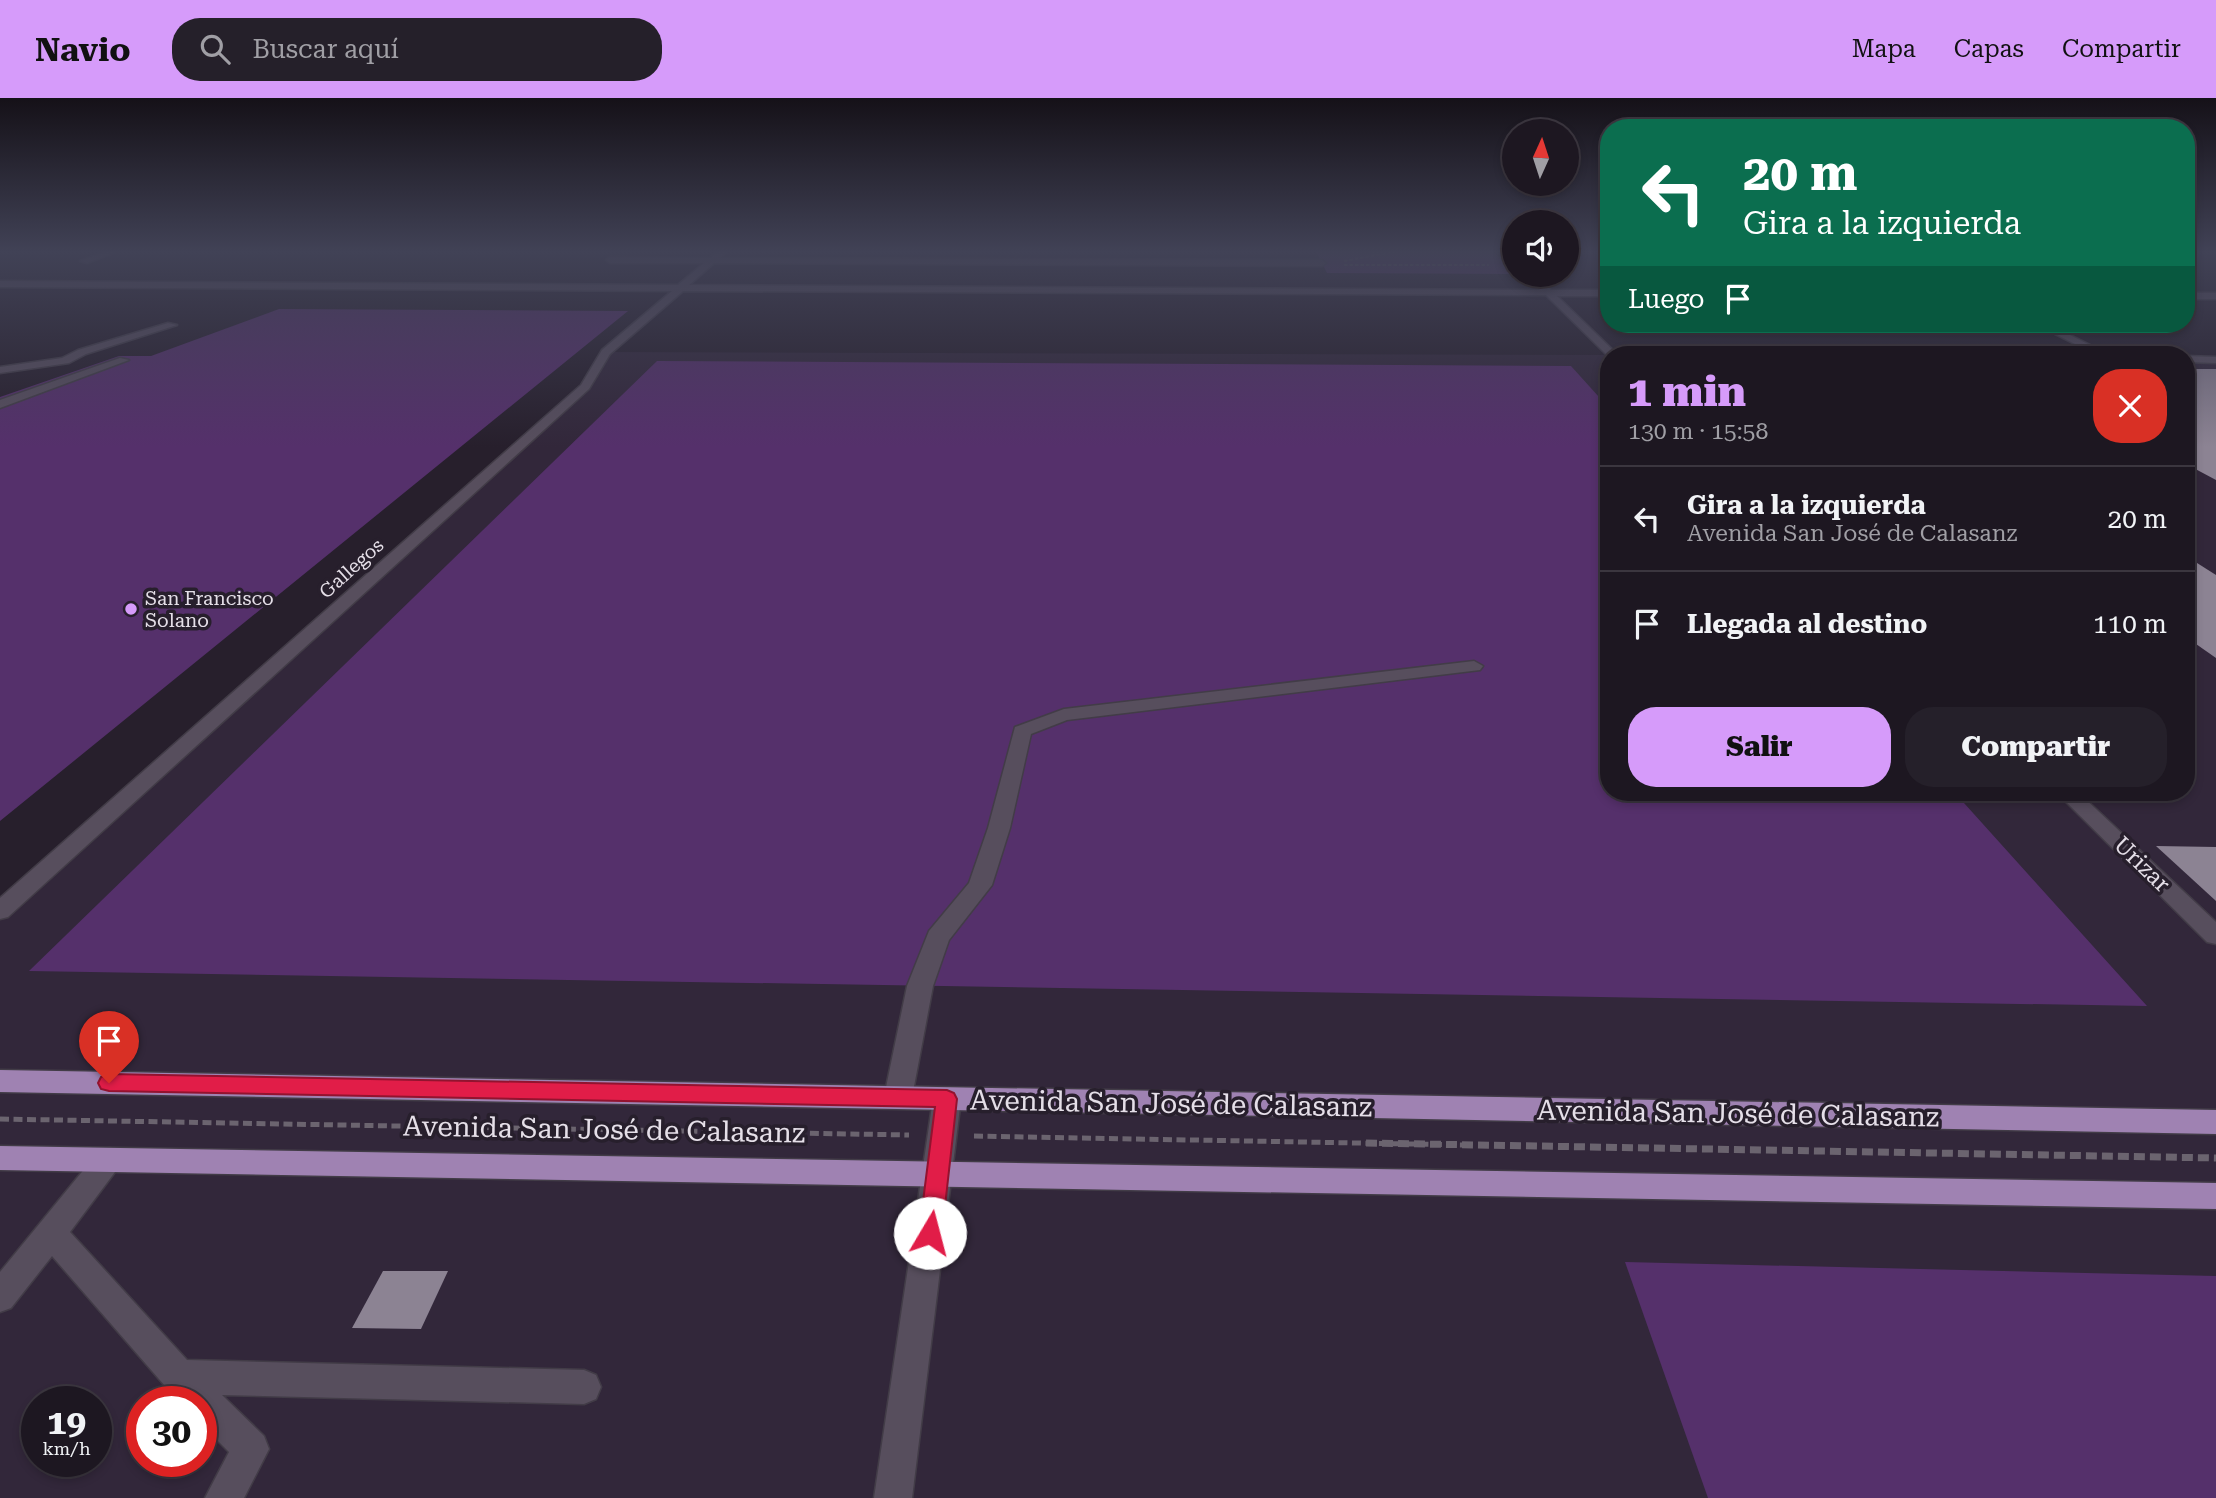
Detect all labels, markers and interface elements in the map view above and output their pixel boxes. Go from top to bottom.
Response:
search box [172,18,662,81]
text: Navio [35,30,130,69]
icon: search [196,30,234,68]
text: Buscar aquí [252,34,399,64]
text: Mapa [1852,35,1916,63]
text: Capas [1954,35,2024,63]
text: Compartir [2062,35,2181,63]
north arrow [1502,119,1578,196]
map controls [1502,119,1579,287]
text: 20 m [1743,145,1858,202]
icon: left [1628,147,1719,238]
text: Gira a la izquierda [1743,204,2021,242]
button: sound [1502,210,1579,287]
icon: arrive [1719,280,1757,318]
text: Luego [1628,284,1705,314]
text: 1 min [1628,367,1746,416]
button: close [2093,369,2167,443]
text: 130 m · 15:58 [1628,418,1768,445]
text: Gira a la izquierda [1687,490,1926,520]
icon: left [1628,500,1666,538]
text: 20 m [2108,504,2167,534]
text: Avenida San José de Calasanz [1687,520,2017,547]
street label: Gallegos [314,534,388,603]
place label: San Francisco Solano [145,587,274,632]
marker: San Francisco Solano [123,601,139,617]
icon: arrive [1628,605,1666,643]
text: Llegada al destino [1687,609,1927,639]
text: 110 m [2093,609,2167,639]
button: Salir [1628,707,1891,787]
button: Compartir [1905,707,2167,787]
street label: Urizar [2108,831,2175,898]
pin [79,1011,139,1083]
icon: arrive [90,1022,128,1060]
street label: Avenida San José de Calasanz [970,1083,1372,1124]
street label: Avenida San José de Calasanz [1537,1093,1939,1134]
street label: Avenida San José de Calasanz [403,1109,805,1150]
position arrow [893,1196,967,1270]
speed limit sign: 30 [126,1386,217,1477]
text: 19 [47,1402,86,1443]
text: km/h [42,1438,91,1459]

